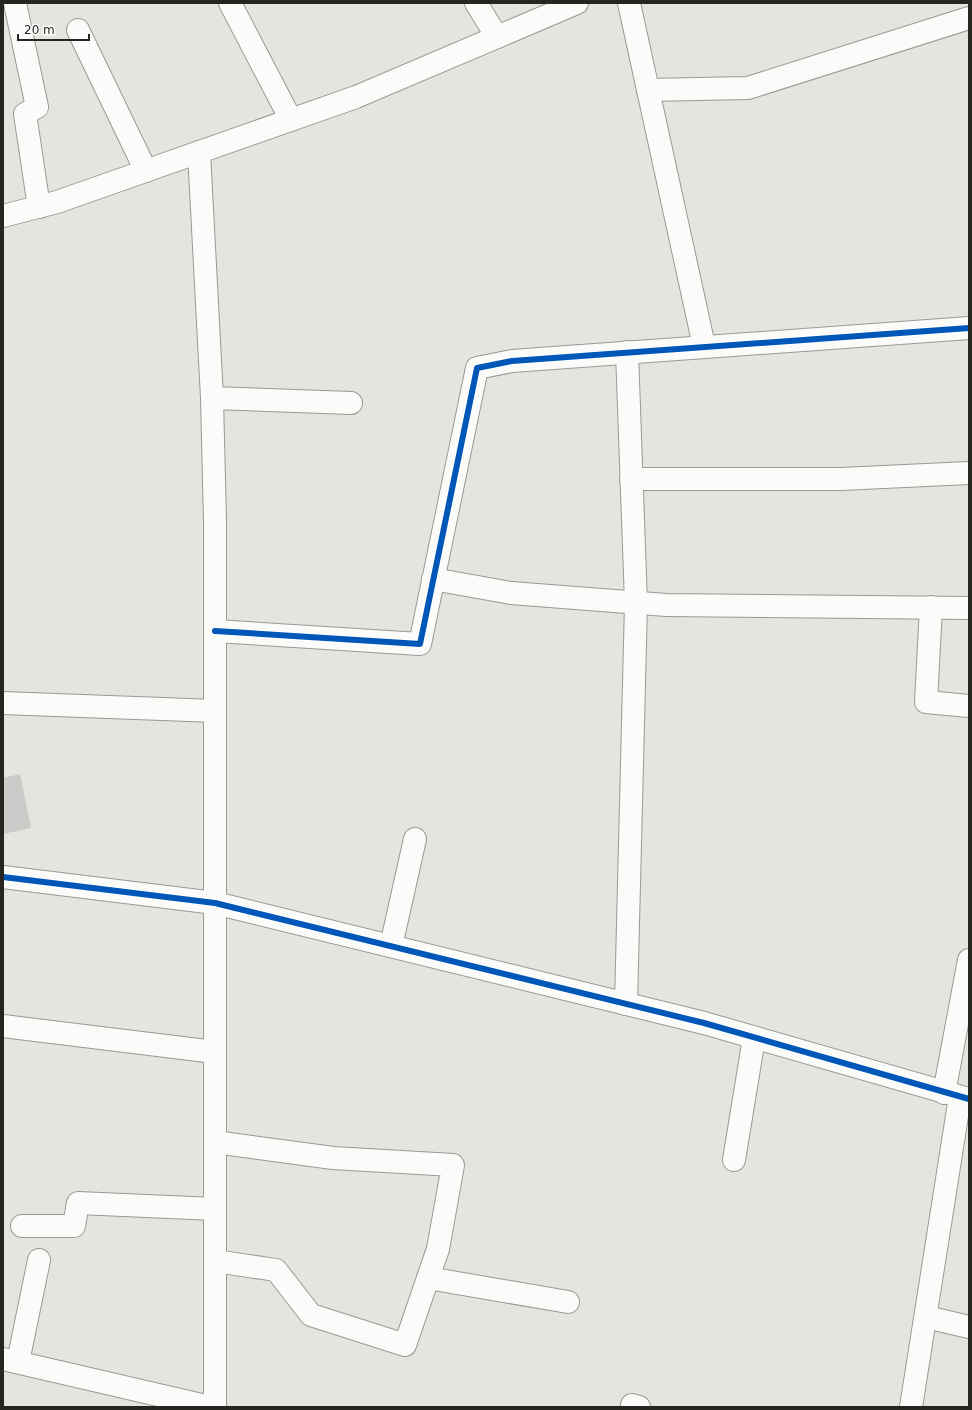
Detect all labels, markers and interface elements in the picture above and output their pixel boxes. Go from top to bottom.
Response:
scale bar [18,16,89,42]
text: 20 m [24,23,55,37]

